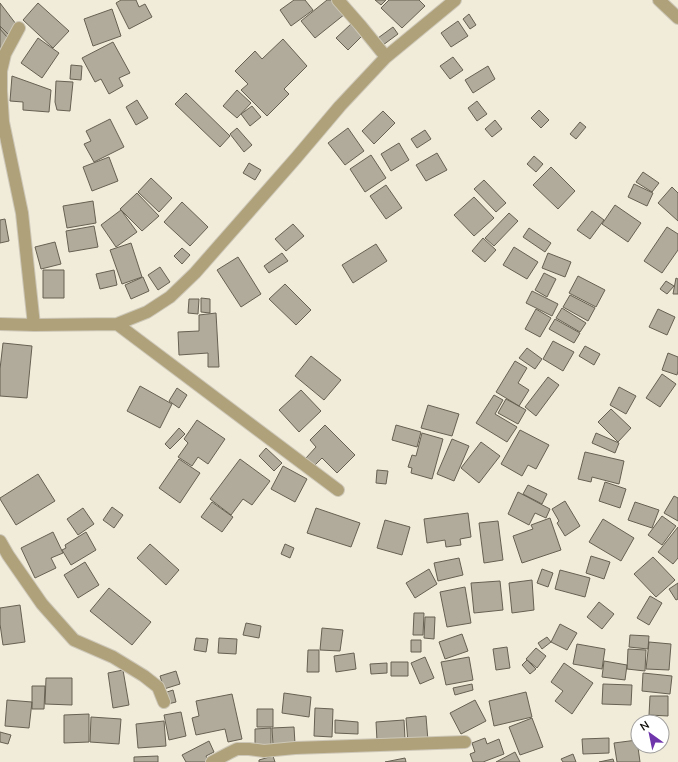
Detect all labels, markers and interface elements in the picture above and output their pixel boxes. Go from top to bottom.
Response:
north arrow [630,714,670,754]
text: N [637,718,652,735]

